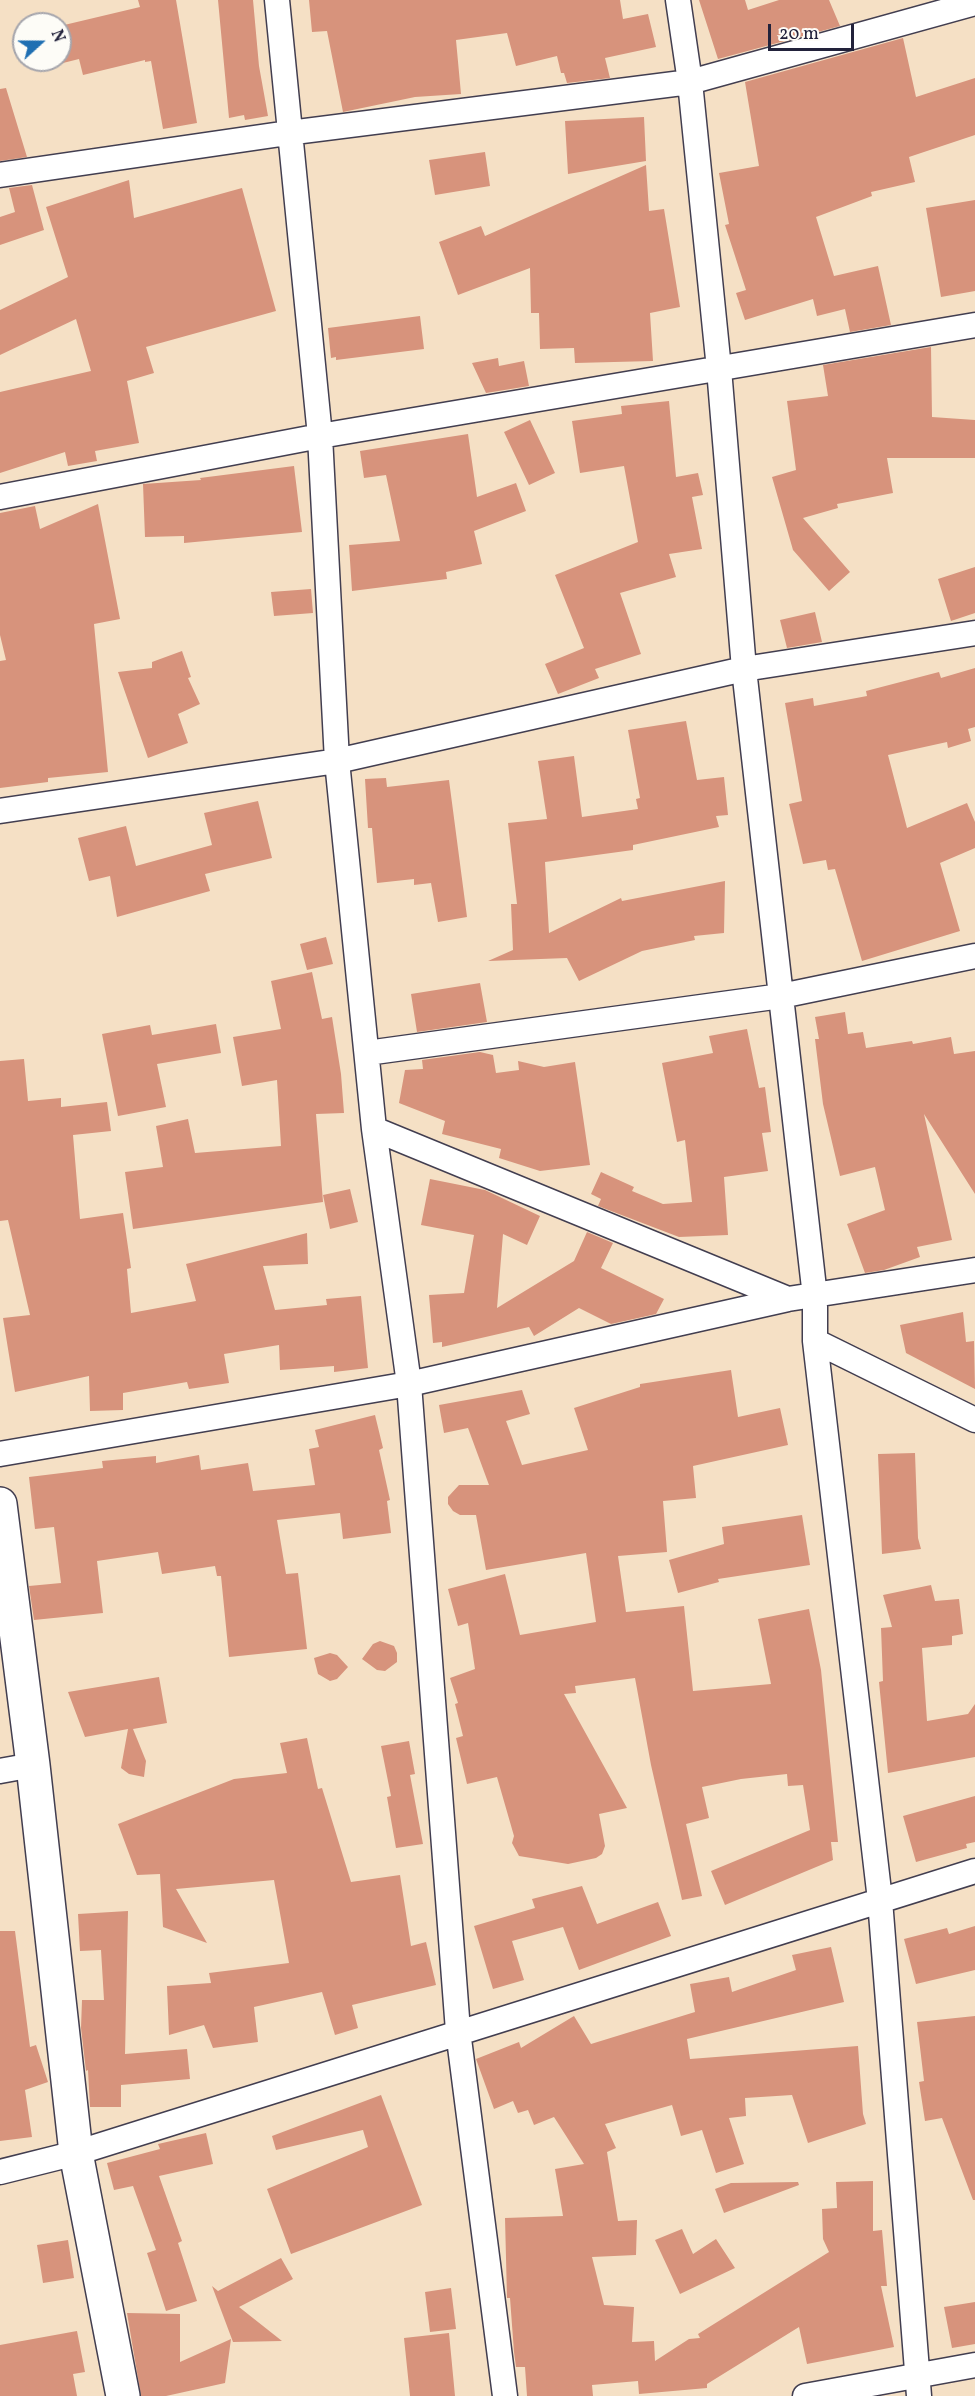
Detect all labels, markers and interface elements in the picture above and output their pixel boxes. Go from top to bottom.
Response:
north arrow [12,12,72,72]
scale bar [771,12,856,50]
text: 20 m [779,22,819,47]
text: N [45,27,69,46]

